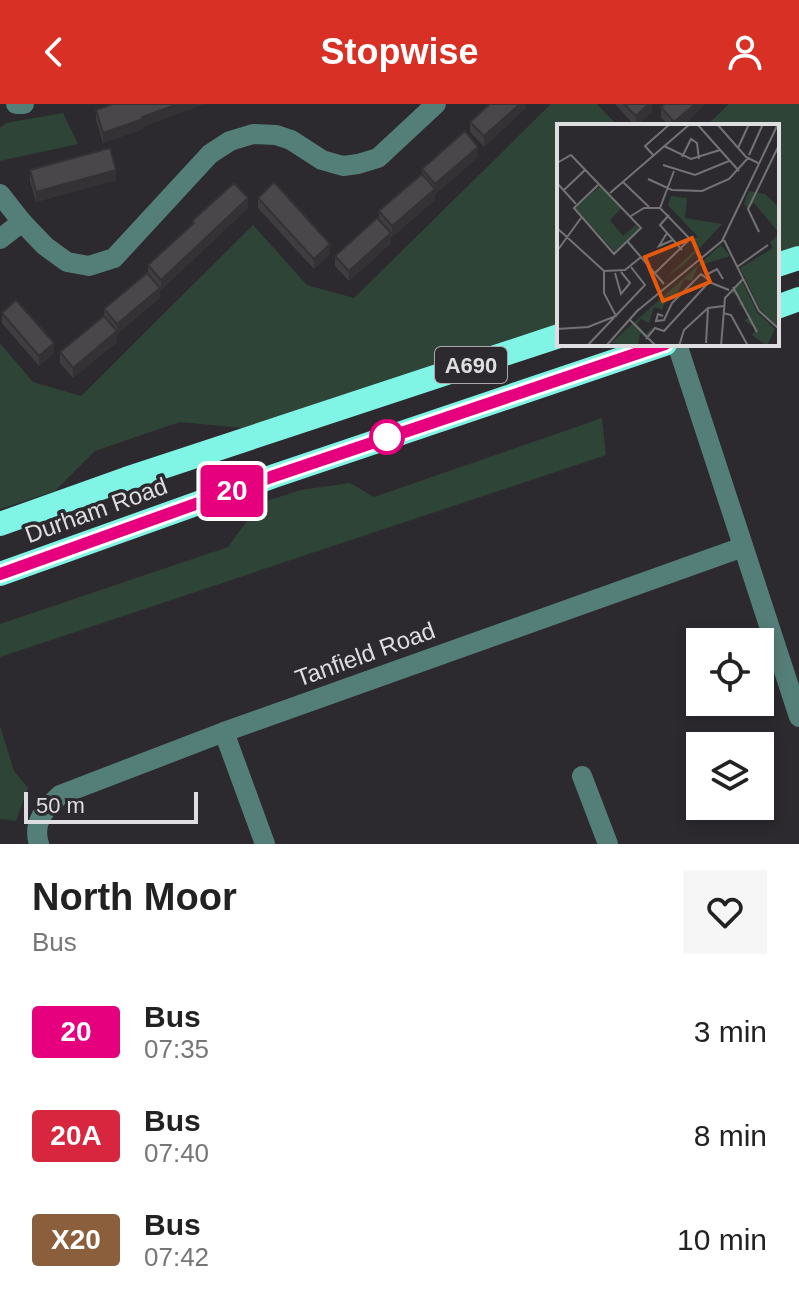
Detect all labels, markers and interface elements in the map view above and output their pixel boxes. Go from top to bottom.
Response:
icon: back [32,30,76,74]
icon: person [723,30,767,74]
text: Stopwise [320,31,479,72]
inset map [557,124,779,346]
road number: A690 [435,347,507,383]
unlabelled marker [370,420,404,454]
line badge: 20 [196,465,268,517]
street label: Durham Road [21,472,171,548]
text: 20 [216,475,248,506]
street label: Tanfield Road [291,616,439,692]
map controls [686,628,774,820]
button: locate [686,628,774,716]
button: layers [686,732,774,820]
scale bar [24,788,198,824]
text: 50 m [36,793,85,818]
button: heart [683,870,767,954]
text: North Moor [32,876,237,918]
text: Bus [32,927,77,957]
text: Bus [144,1000,201,1033]
text: 3 min [694,1015,767,1048]
text: 20 [60,1016,92,1047]
text: 07:35 [144,1034,209,1064]
text: Bus [144,1104,201,1137]
text: 8 min [694,1119,767,1152]
text: 20A [50,1120,102,1151]
text: 07:40 [144,1138,209,1168]
text: Bus [144,1208,201,1241]
text: 10 min [677,1223,767,1256]
text: X20 [51,1224,101,1255]
text: 07:42 [144,1242,209,1272]

